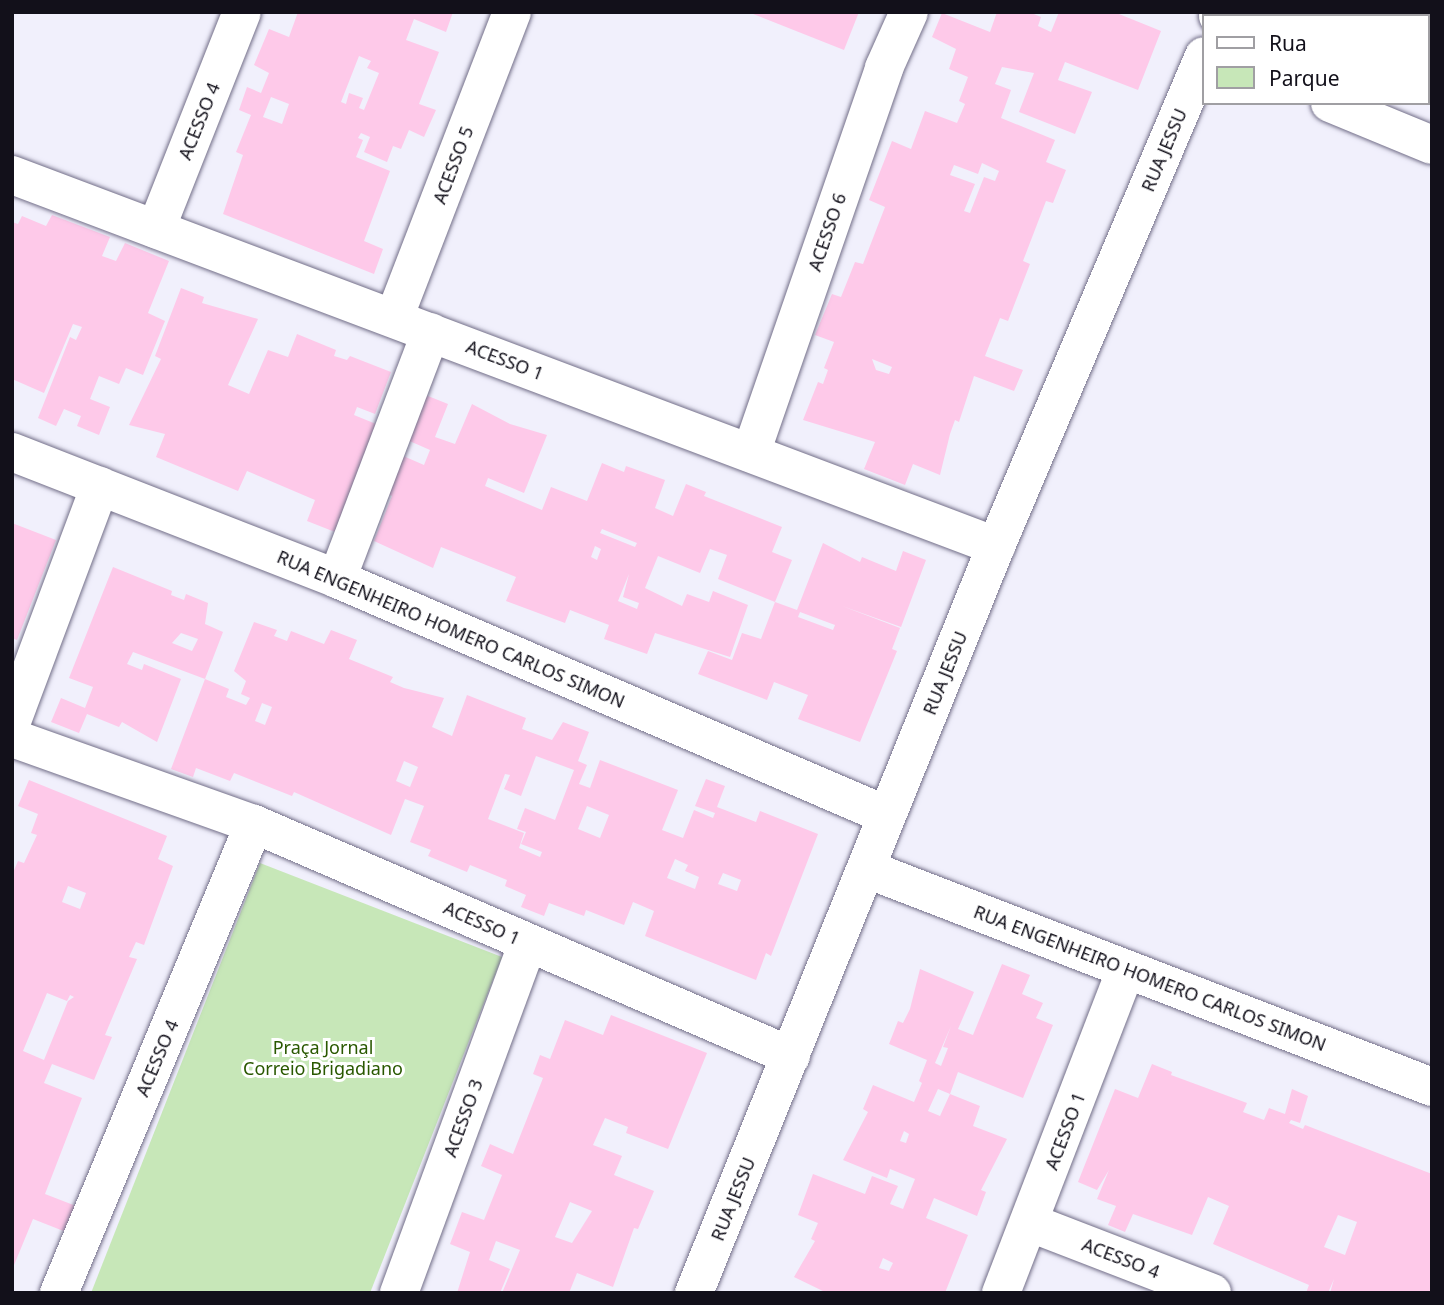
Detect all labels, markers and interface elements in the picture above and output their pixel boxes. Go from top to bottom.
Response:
legend [1202,14,1430,105]
text: Rua [1269,29,1307,57]
text: Parque [1269,64,1339,92]
street label: ACESSO 4 [174,79,224,163]
street label: RUA JESSU [1137,105,1191,195]
street label: ACESSO 5 [428,123,478,207]
street label: ACESSO 6 [804,190,850,274]
street label: ACESSO 1 [463,335,547,385]
street label: RUA ENGENHEIRO HOMERO CARLOS SIMON [274,546,628,712]
street label: RUA JESSU [918,628,972,718]
street label: ACESSO 1 [440,897,524,949]
street label: RUA ENGENHEIRO HOMERO CARLOS SIMON [971,901,1329,1055]
street label: ACESSO 4 [131,1016,183,1100]
park label: Praça Jornal Correio Brigadiano [243,1037,403,1080]
street label: ACESSO 3 [439,1076,487,1160]
street label: ACESSO 1 [1040,1089,1090,1173]
street label: RUA JESSU [706,1154,760,1244]
street label: ACESSO 4 [1079,1233,1163,1283]

